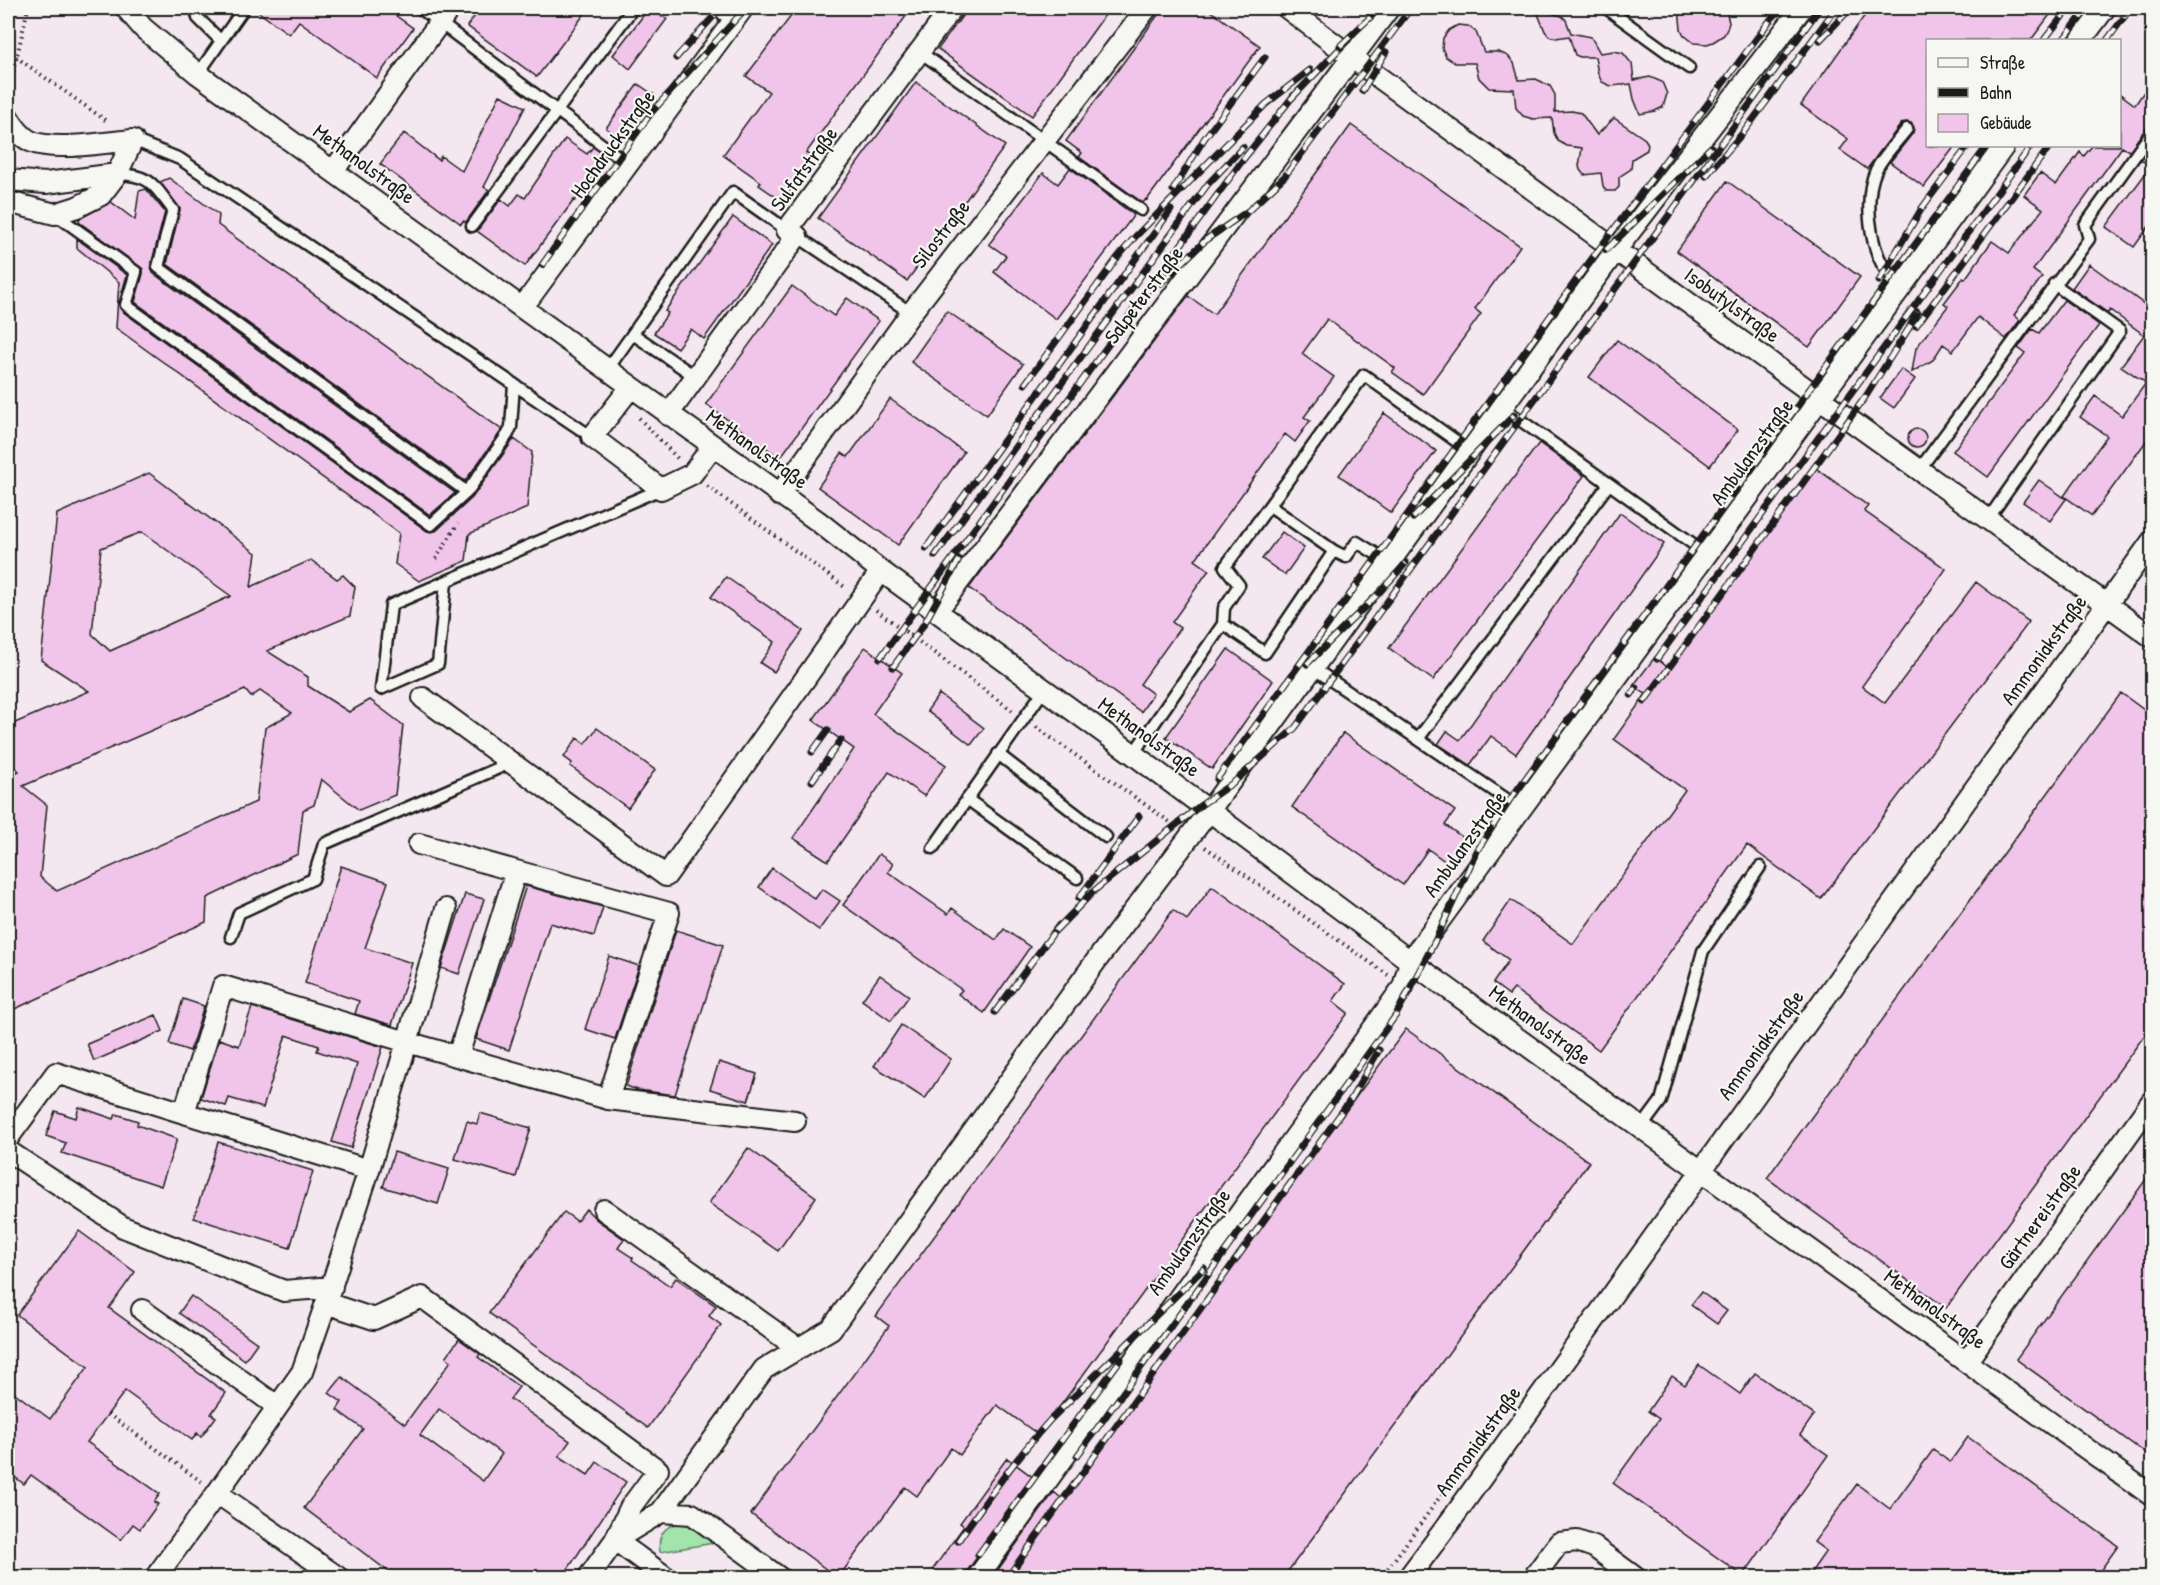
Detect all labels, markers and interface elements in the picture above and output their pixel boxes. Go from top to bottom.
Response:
legend [1926,39,2121,147]
text: Straße [1980,50,2025,75]
text: Bahn [1980,80,2012,105]
street label: Hochdruckstraße [563,83,662,204]
text: Gebäude [1980,110,2032,135]
street label: Methanolstraße [307,117,421,211]
street label: Sulfatstraße [763,121,844,217]
street label: Silostraße [905,193,977,274]
street label: Salpeterstraße [1097,240,1190,350]
street label: Isobutylstraße [1679,260,1786,349]
street label: Ambulanzstraße [1703,393,1800,511]
street label: Methanolstraße [700,402,814,496]
street label: Ammoniakstraße [1994,589,2093,711]
street label: Methanolstraße [1092,690,1206,784]
street label: Ambulanzstraße [1416,785,1513,903]
street label: Methanolstraße [1483,978,1597,1072]
street label: Ammoniakstraße [1711,984,1810,1106]
street label: Gärtnereistraße [1992,1158,2088,1275]
street label: Ambulanzstraße [1140,1183,1237,1301]
street label: Methanolstraße [1878,1262,1992,1356]
street label: Ammoniakstraße [1428,1380,1527,1502]

